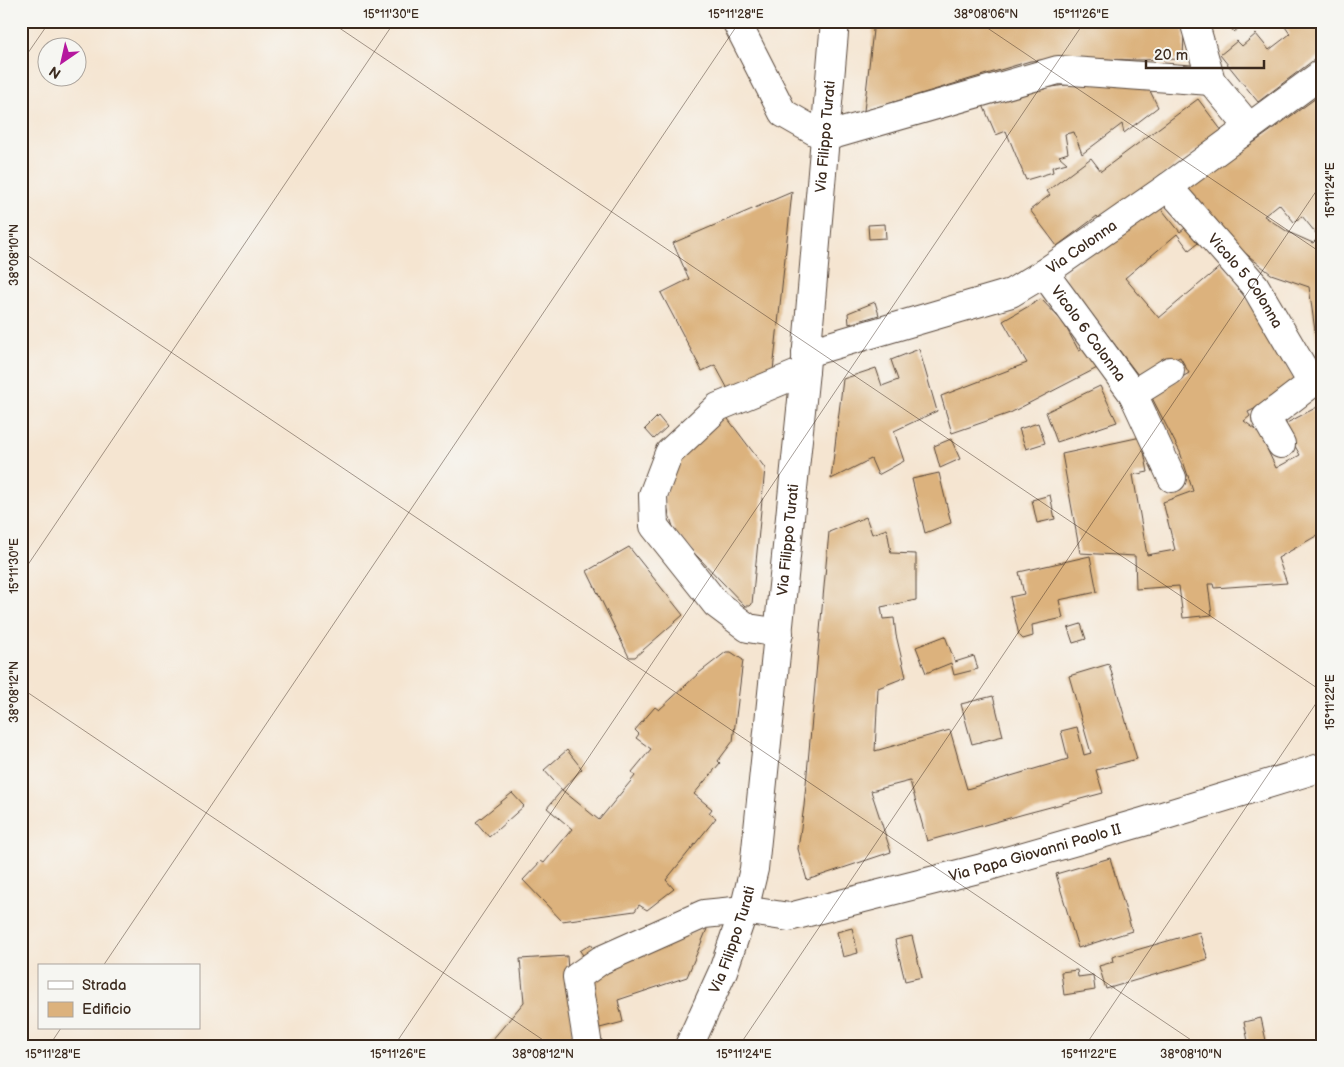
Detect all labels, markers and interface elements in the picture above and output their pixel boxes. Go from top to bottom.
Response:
text: 15°11'30"E [363,7,419,22]
text: 15°11'28"E [708,7,764,22]
text: 38°08'06"N [954,7,1018,22]
text: 15°11'26"E [1053,7,1109,22]
north arrow [38,38,88,88]
scale bar [1146,38,1264,70]
text: 20 m [1154,46,1188,65]
text: N [46,62,64,82]
street label: Via Filippo Turati [811,80,839,193]
text: 15°11'24"E [1323,162,1338,218]
street label: Via Colonna [1043,216,1121,278]
text: 38°08'10"N [7,224,22,286]
street label: Vicolo 5 Colonna [1204,229,1287,332]
street label: Vicolo 6 Colonna [1047,282,1130,385]
street label: Via Filippo Turati [773,483,803,597]
text: 15°11'30"E [7,538,22,594]
text: 38°08'12"N [7,661,22,723]
text: 15°11'22"E [1323,674,1338,730]
street label: Via Papa Giovanni Paolo II [947,819,1124,886]
street label: Via Filippo Turati [705,884,759,996]
legend [38,964,200,1030]
text: Strada [82,976,126,995]
text: Edificio [82,1000,131,1019]
text: 15°11'28"E [25,1047,81,1062]
text: 15°11'26"E [370,1047,426,1062]
text: 38°08'12"N [512,1047,574,1062]
text: 15°11'24"E [716,1047,772,1062]
text: 15°11'22"E [1061,1047,1117,1062]
text: 38°08'10"N [1160,1047,1222,1062]

